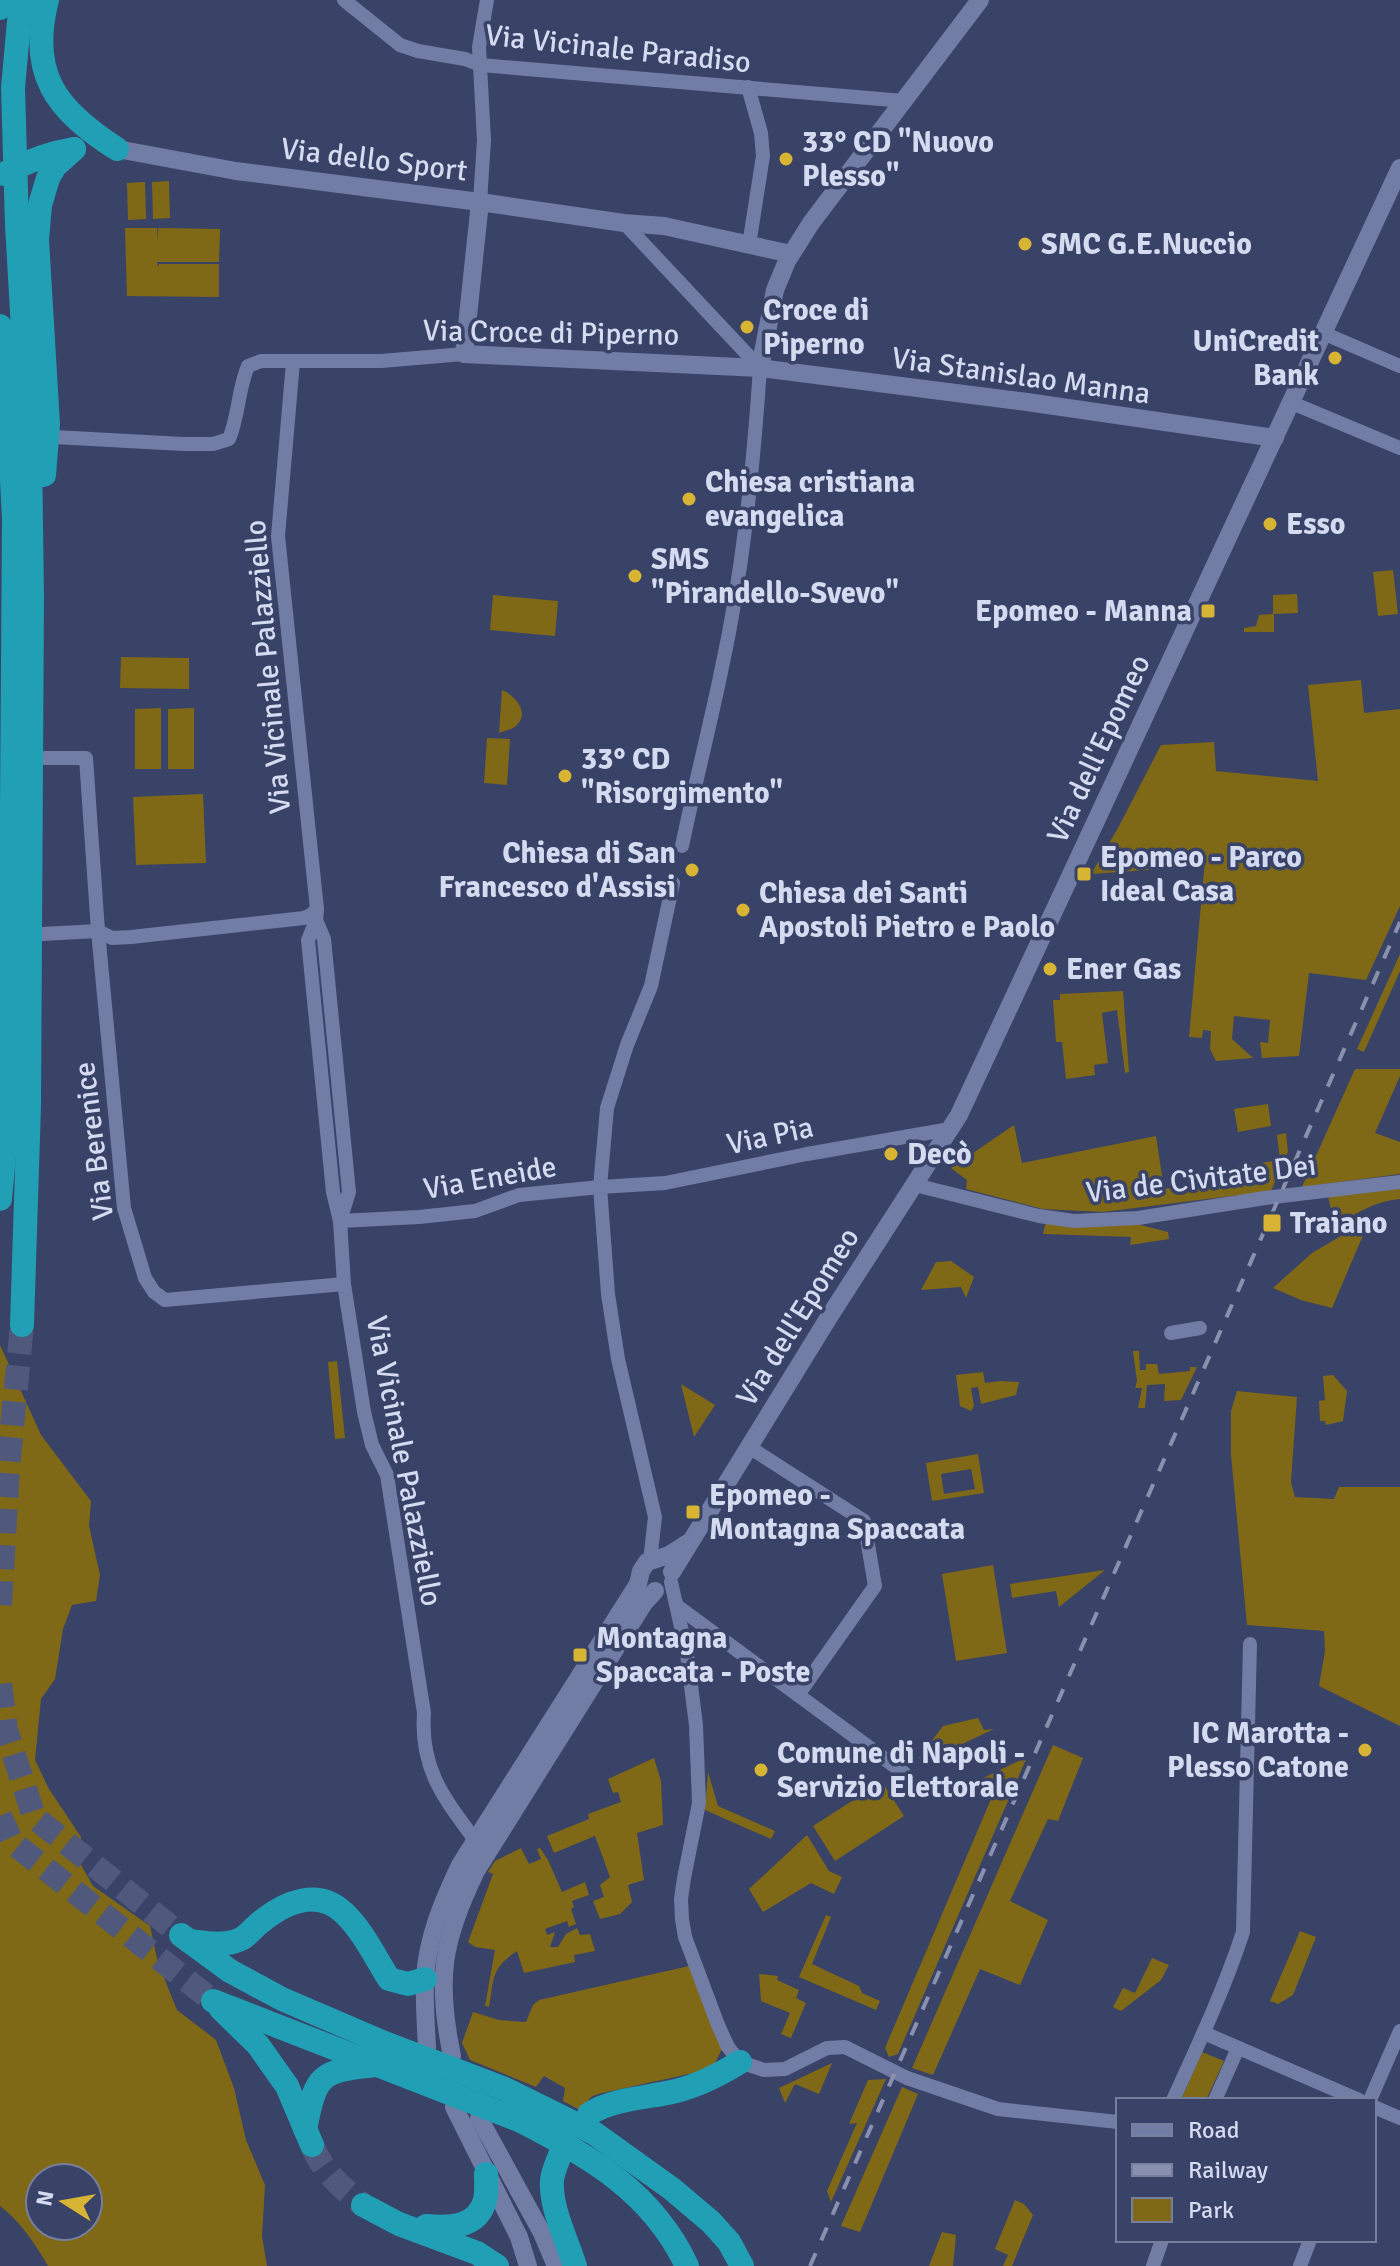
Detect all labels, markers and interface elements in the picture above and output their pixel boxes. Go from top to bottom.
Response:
street label: Via Vicinale Paradiso [483,17,753,81]
place label: 33° CD "Nuovo Plesso" [802,124,994,195]
street label: Via dello Sport [279,130,469,190]
marker: 33° CD "Nuovo Plesso" [777,150,795,168]
place label: SMC G.E.Nuccio [1041,226,1252,263]
marker: SMC G.E.Nuccio [1016,235,1034,253]
place label: Croce di Piperno [763,292,869,363]
street label: Via Croce di Piperno [422,312,680,354]
marker: Croce di Piperno [738,318,756,336]
place label: UniCredit Bank [1193,323,1319,394]
street label: Via Stanislao Manna [889,340,1153,412]
marker: UniCredit Bank [1326,349,1344,367]
place label: Chiesa cristiana evangelica [705,464,915,535]
marker: Chiesa cristiana evangelica [680,490,698,508]
place label: Esso [1286,506,1345,543]
marker: Esso [1261,515,1279,533]
street label: Via Vicinale Palazziello [237,518,299,816]
place label: SMS "Pirandello-Svevo" [651,541,899,612]
marker: SMS "Pirandello-Svevo" [626,567,644,585]
place label: Epomeo - Manna [975,593,1192,630]
marker: Epomeo - Manna [1199,602,1217,620]
street label: Via dell'Epomeo [1039,649,1159,849]
place label: 33° CD "Risorgimento" [581,741,783,812]
marker: 33° CD "Risorgimento" [556,767,574,785]
place label: Chiesa di San Francesco d'Assisi [439,835,676,906]
place label: Epomeo - Parco Ideal Casa [1100,839,1302,910]
marker: Chiesa di San Francesco d'Assisi [683,861,701,879]
marker: Epomeo - Parco Ideal Casa [1075,865,1093,883]
place label: Chiesa dei Santi Apostoli Pietro e Paolo [759,875,1055,946]
marker: Chiesa dei Santi Apostoli Pietro e Paolo [734,901,752,919]
place label: Ener Gas [1066,951,1181,988]
marker: Ener Gas [1041,960,1059,978]
street label: Via Berenice [66,1060,122,1222]
street label: Via Pia [723,1109,817,1163]
place label: Decò [907,1136,972,1173]
marker: Decò [882,1145,900,1163]
street label: Via de Civitate Dei [1084,1147,1318,1211]
street label: Via Eneide [421,1148,559,1208]
place label: Traiano [1290,1205,1387,1242]
marker: Traiano [1261,1212,1283,1234]
street label: Via dell'Epomeo [728,1221,868,1413]
street label: Via Vicinale Palazziello [358,1313,450,1609]
place label: Epomeo - Montagna Spaccata [709,1477,965,1548]
marker: Epomeo - Montagna Spaccata [684,1503,702,1521]
place label: Montagna Spaccata - Poste [596,1620,810,1691]
marker: Montagna Spaccata - Poste [571,1646,589,1664]
place label: IC Marotta - Plesso Catone [1167,1715,1349,1786]
place label: Comune di Napoli - Servizio Elettorale [777,1735,1025,1806]
marker: IC Marotta - Plesso Catone [1356,1741,1374,1759]
marker: Comune di Napoli - Servizio Elettorale [752,1761,770,1779]
legend [1116,2098,1376,2242]
text: Road [1188,2115,1239,2145]
text: Railway [1188,2155,1268,2185]
north arrow [24,2162,104,2242]
text: N [30,2188,60,2208]
text: Park [1188,2195,1234,2225]

